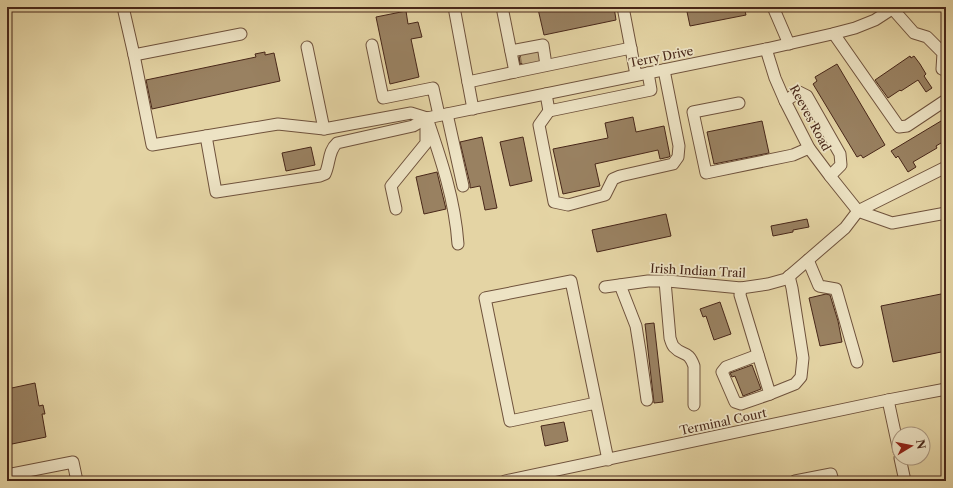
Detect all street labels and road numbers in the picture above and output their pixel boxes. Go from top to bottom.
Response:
street label: Terry Drive [627,43,695,70]
street label: Reeves Road [787,82,835,154]
street label: Irish Indian Trail [650,261,747,281]
street label: Terminal Court [678,405,768,438]

